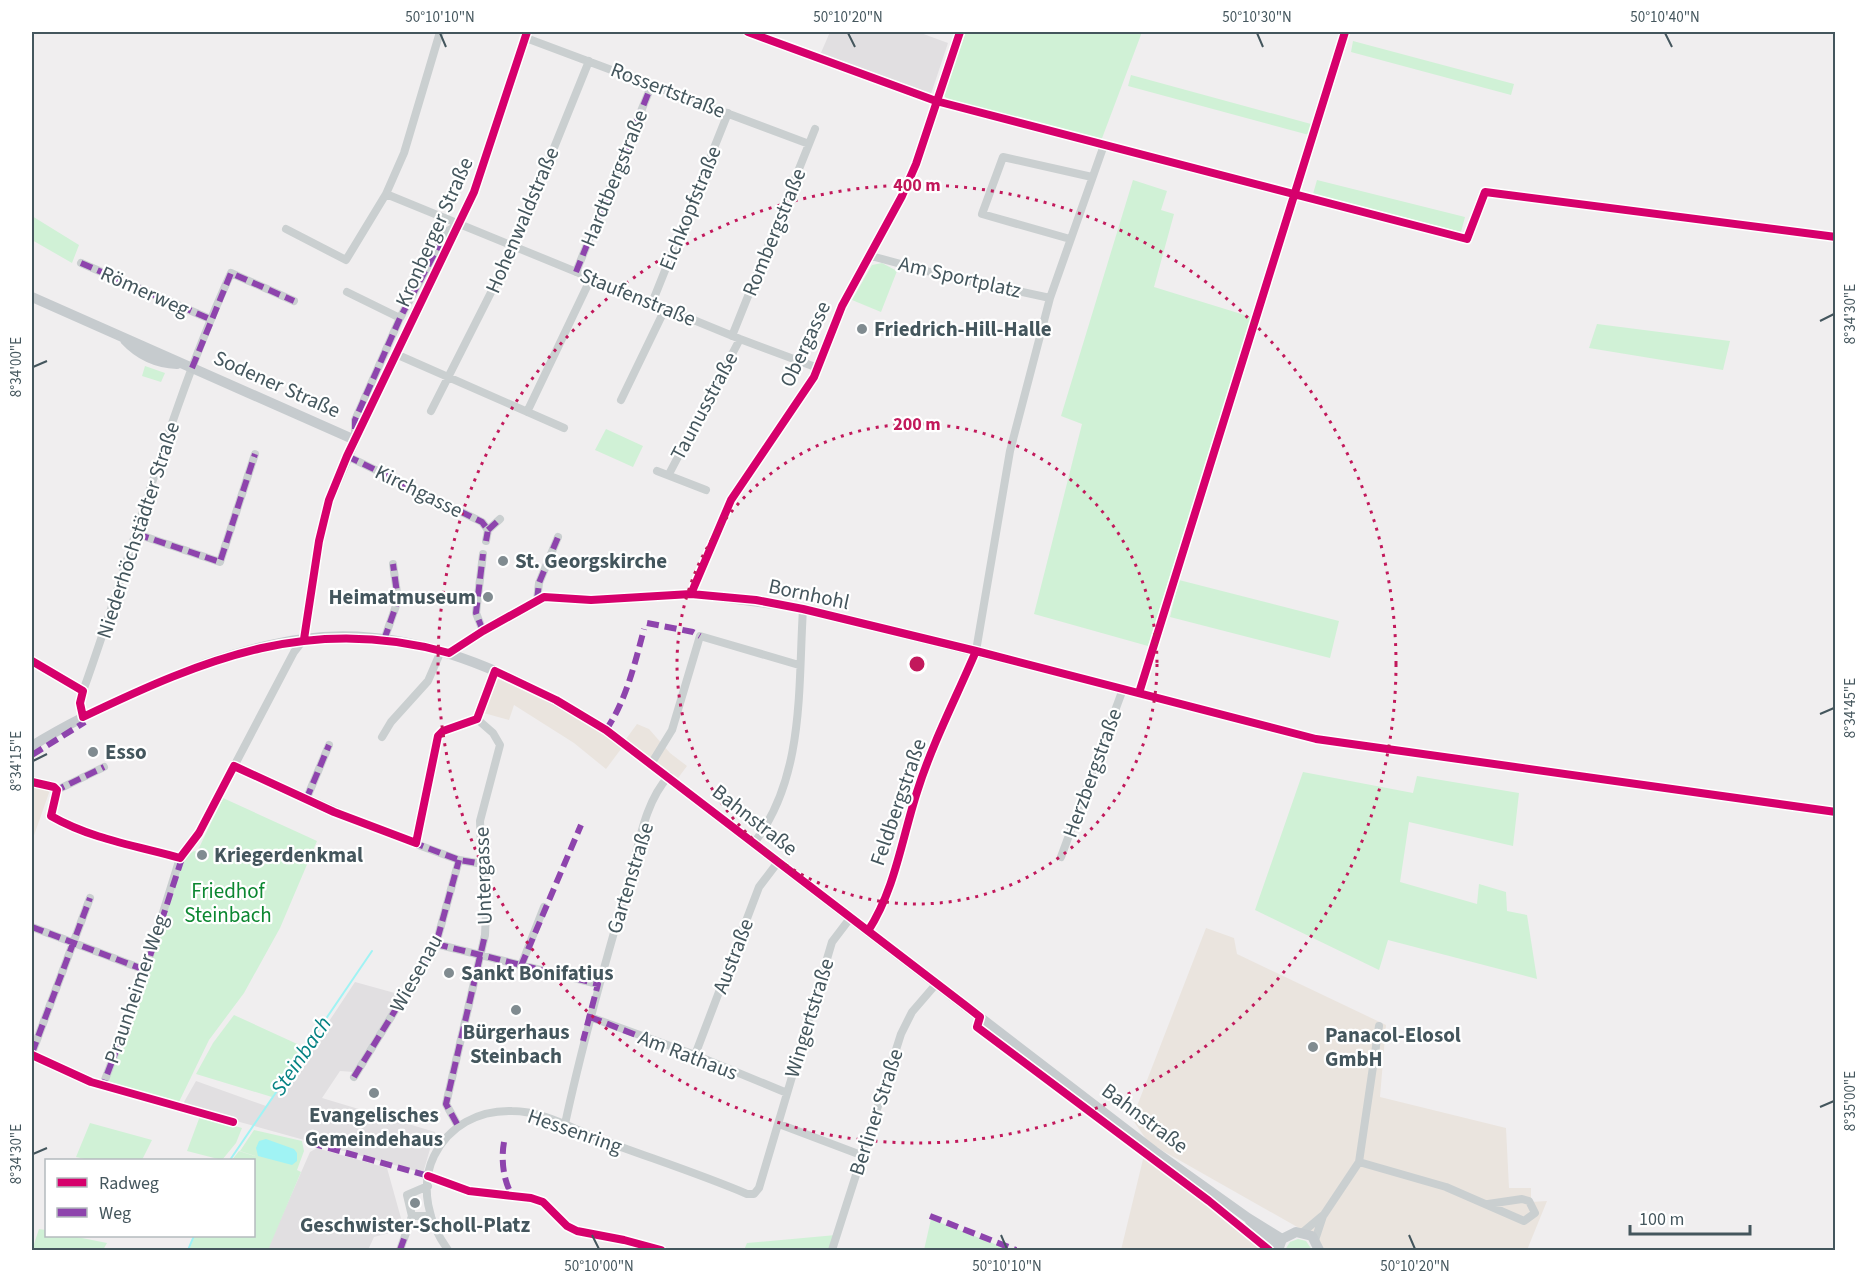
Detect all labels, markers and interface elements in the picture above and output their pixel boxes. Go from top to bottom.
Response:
text: 50°10'10"N [405,7,475,28]
text: 50°10'20"N [813,7,883,28]
text: 50°10'30"N [1222,7,1292,28]
text: 50°10'40"N [1630,7,1700,28]
street label: Rossertstraße [606,54,730,126]
street label: Hardtbergstraße [573,105,655,251]
street label: Eichkopfstraße [651,141,729,275]
street label: Hohenwaldstraße [478,142,566,298]
street label: Kronberger Straße [388,152,480,312]
street label: Rombergstraße [735,164,813,300]
text: 400 m [893,173,941,198]
street label: Am Sportplatz [896,248,1024,306]
street label: Römerweg [96,258,195,324]
street label: Staufenstraße [576,260,700,334]
text: 8°34'30"E [1840,284,1861,344]
street label: Obergasse [772,296,838,392]
place label: Friedrich-Hill-Halle [874,314,1052,344]
marker: Friedrich-Hill-Halle [855,322,869,336]
text: 8°34'00"E [6,337,27,397]
street label: Sodener Straße [209,343,345,425]
street label: Taunusstraße [663,347,745,465]
text: 200 m [893,412,941,437]
street label: Niederhöchstädter Straße [89,418,187,642]
street label: Kirchgasse [370,457,468,525]
place label: St. Georgskirche [515,546,667,576]
marker: St. Georgskirche [496,554,510,568]
street label: Bornhohl [766,571,852,617]
place label: Heimatmuseum [328,582,476,612]
marker: Heimatmuseum [481,590,495,604]
centre of rings [907,654,927,674]
text: 8°34'45"E [1840,678,1861,738]
street label: Herzbergstraße [1055,704,1129,842]
text: 8°34'15"E [6,731,27,791]
street label: Feldbergstraße [862,734,934,870]
place label: Esso [105,737,147,767]
marker: Esso [86,745,100,759]
street label: Bahnstraße [706,777,804,863]
street label: Gartenstraße [599,819,661,937]
street label: Untergasse [466,826,500,926]
place label: Kriegerdenkmal [214,840,363,870]
marker: Kriegerdenkmal [195,848,209,862]
park label: Friedhof Steinbach [184,876,272,930]
street label: Praunheimer Weg [96,910,176,1068]
street label: Austraße [705,914,761,998]
street label: Wiesenau [382,929,450,1017]
street label: Wingertstraße [777,955,841,1081]
place label: Sankt Bonifatius [461,958,613,988]
marker: Sankt Bonifatius [442,966,456,980]
marker: Bürgerhaus Steinbach [509,1003,523,1017]
water label: Steinbach [263,1010,339,1102]
place label: Bürgerhaus Steinbach [462,1017,570,1071]
place label: Panacol-Elosol GmbH [1325,1020,1461,1074]
street label: Am Rathaus [634,1022,742,1088]
marker: Panacol-Elosol GmbH [1306,1040,1320,1054]
street label: Berliner Straße [841,1045,911,1179]
text: 8°35'00"E [1840,1071,1861,1131]
street label: Bahnstraße [1096,1076,1194,1160]
marker: Evangelisches Gemeindehaus [367,1086,381,1100]
place label: Evangelisches Gemeindehaus [305,1100,443,1154]
street label: Hessenring [524,1101,627,1161]
text: 8°34'30"E [6,1124,27,1184]
legend [45,1159,255,1237]
text: Radweg [99,1171,159,1196]
marker: Geschwister-Scholl-Platz [408,1196,422,1210]
scale bar [1630,1198,1750,1236]
text: Weg [99,1201,131,1226]
text: 100 m [1639,1207,1684,1232]
place label: Geschwister-Scholl-Platz [300,1210,530,1240]
text: 50°10'00"N [564,1256,634,1277]
text: 50°10'10"N [972,1256,1042,1277]
text: 50°10'20"N [1380,1256,1450,1277]

